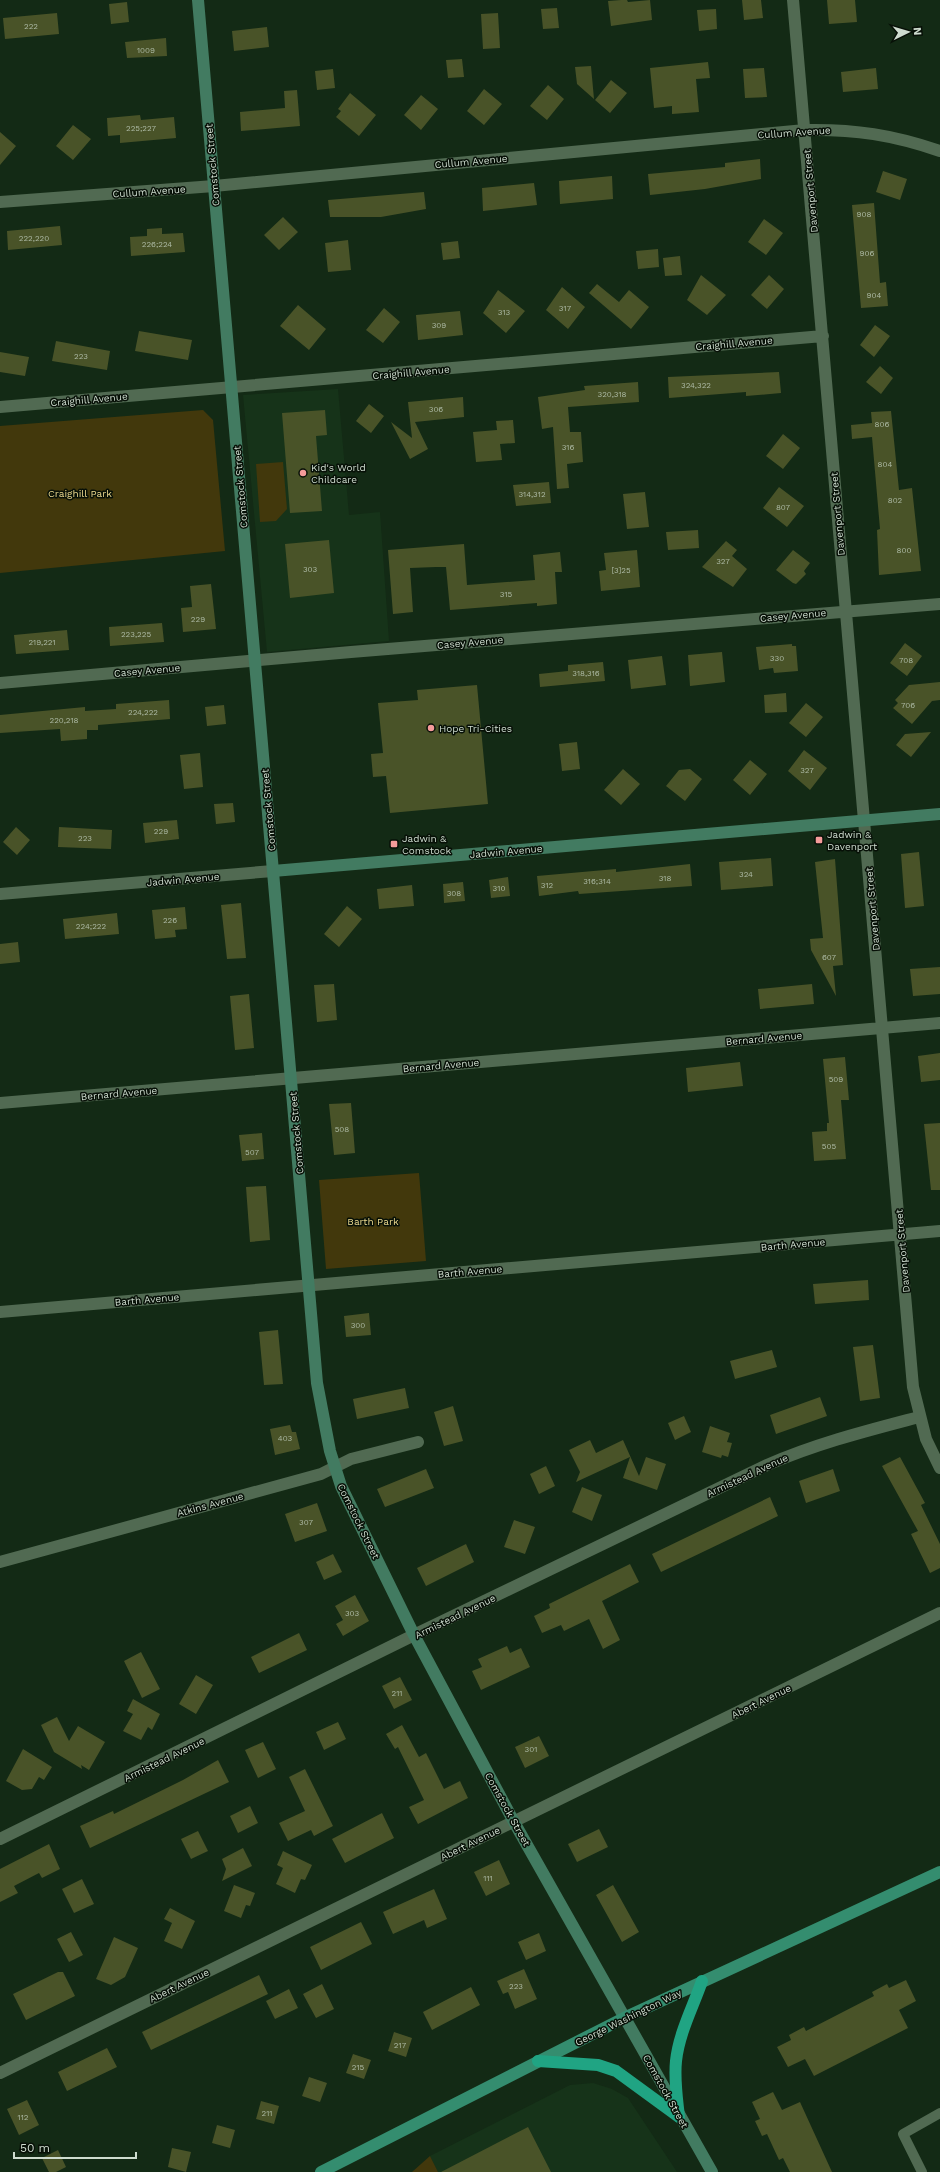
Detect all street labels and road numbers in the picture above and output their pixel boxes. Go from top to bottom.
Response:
street label: Comstock Street [203,123,222,206]
street label: Cullum Avenue [757,124,831,141]
street label: Davenport Street [801,148,820,233]
street label: Cullum Avenue [434,153,508,170]
street label: Cullum Avenue [112,183,186,200]
street label: Craighill Avenue [695,335,773,352]
street label: Craighill Avenue [372,364,450,381]
street label: Craighill Avenue [50,391,128,408]
street label: Comstock Street [231,445,250,528]
street label: Davenport Street [828,471,847,556]
street label: Casey Avenue [759,607,827,624]
street label: Casey Avenue [436,634,504,651]
street label: Casey Avenue [113,662,181,679]
street label: Comstock Street [259,768,278,851]
street label: Jadwin Avenue [469,843,543,860]
street label: Davenport Street [863,866,882,951]
street label: Jadwin Avenue [146,871,220,888]
street label: Bernard Avenue [725,1030,803,1047]
street label: Bernard Avenue [402,1057,480,1074]
street label: Bernard Avenue [80,1085,158,1102]
street label: Comstock Street [287,1091,306,1174]
street label: Davenport Street [893,1208,912,1293]
street label: Barth Avenue [760,1236,826,1253]
street label: Barth Avenue [437,1263,503,1280]
street label: Barth Avenue [114,1291,180,1308]
street label: Armistead Avenue [705,1452,790,1499]
street label: Comstock Street [336,1482,382,1561]
street label: Atkins Avenue [176,1490,245,1519]
street label: Armistead Avenue [413,1592,498,1641]
street label: Abert Avenue [730,1682,793,1721]
street label: Armistead Avenue [122,1735,207,1784]
street label: Comstock Street [483,1771,533,1849]
street label: Abert Avenue [439,1824,502,1863]
street label: Abert Avenue [148,1966,211,2005]
street label: George Washington Way [573,1987,684,2048]
street label: Comstock Street [641,2053,691,2131]

